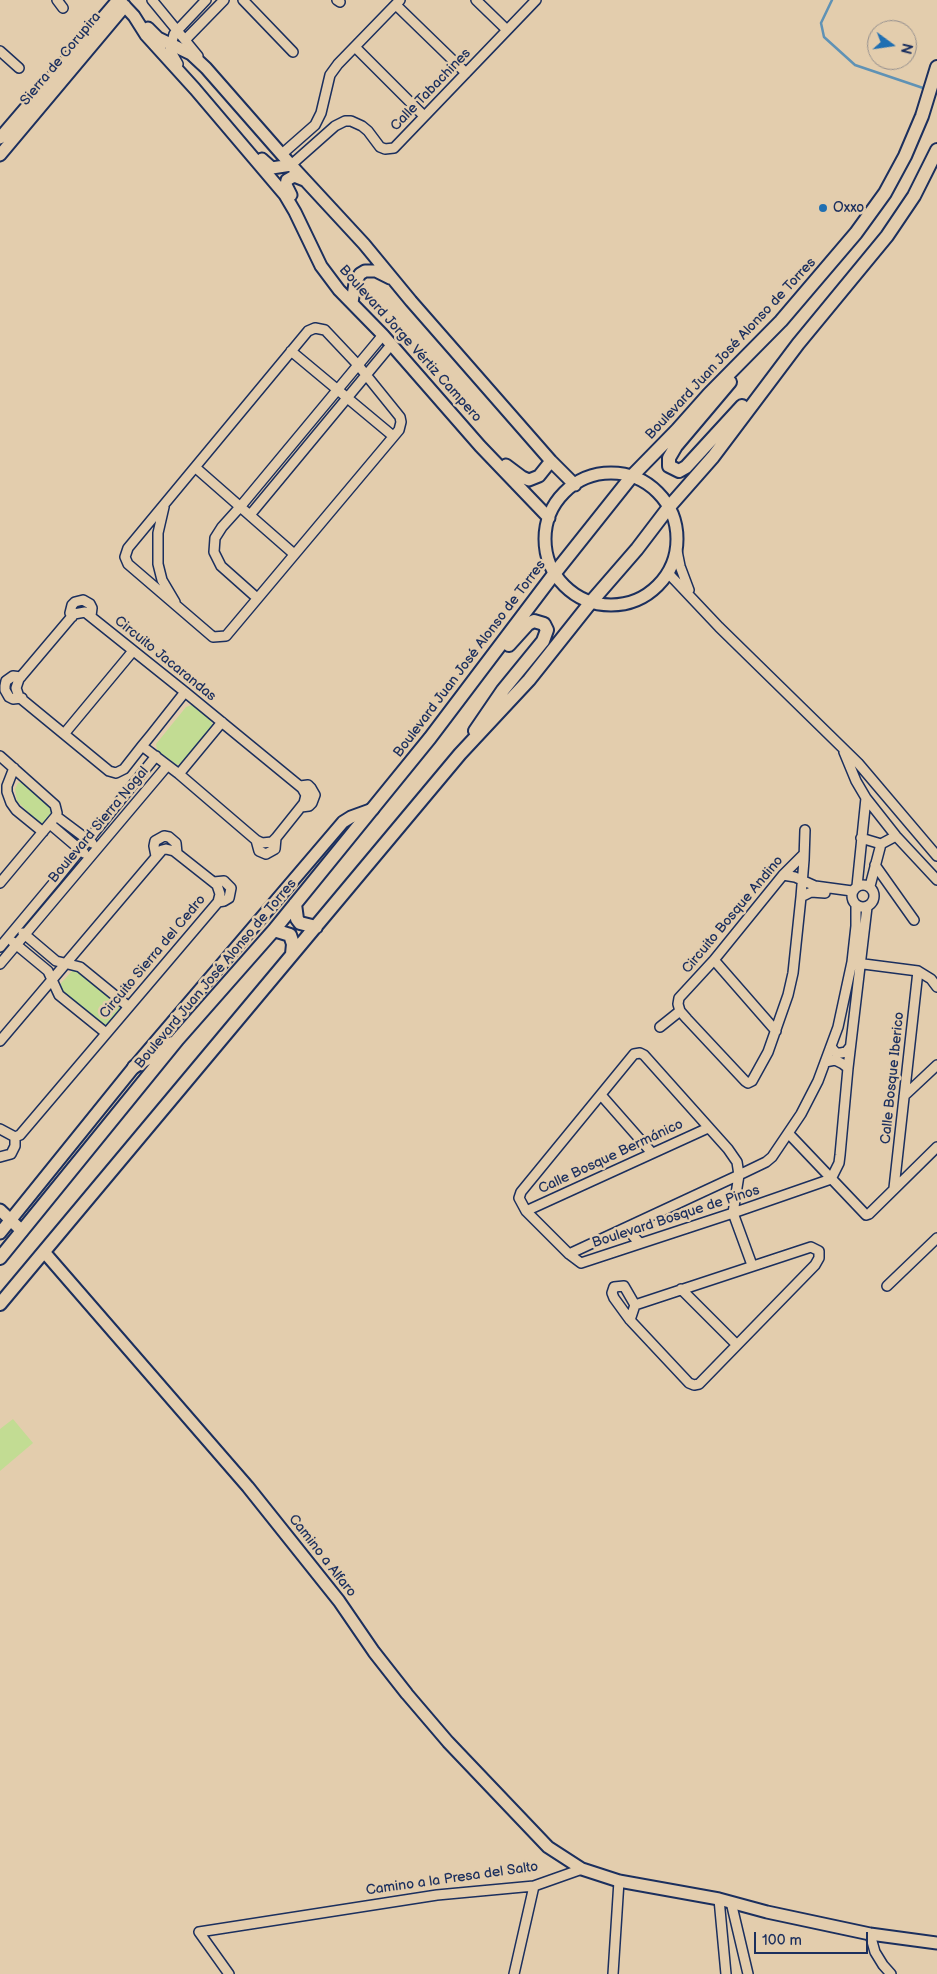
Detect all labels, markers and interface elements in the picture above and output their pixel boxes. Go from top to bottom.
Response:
street label: Sierra de Corupira [17,9,105,109]
north arrow [867,20,917,70]
text: N [897,41,916,56]
street label: Calle Tabachines [387,45,475,135]
place label: Oxxo [833,200,864,216]
marker: Oxxo [817,202,829,214]
street label: Boulevard Juan José Alonso de Torres [642,255,820,443]
street label: Boulevard Jorge Vértiz Campero [335,262,485,426]
street label: Boulevard Juan José Alonso de Torres [390,557,550,761]
street label: Circuito Jacarandas [111,613,219,705]
street label: Boulevard Sierra Nogal [45,763,153,887]
street label: Circuito Bosque Andino [679,853,787,977]
street label: Boulevard Juan José Alonso de Torres [132,876,300,1072]
street label: Circuito Sierra del Cedro [96,892,210,1022]
street label: Calle Bosque Iberico [878,1011,908,1145]
street label: Calle Bosque Bermánico [536,1116,686,1198]
street label: Boulevard Bosque de Pinos [590,1182,762,1252]
street label: Camino a Alfaro [285,1511,359,1601]
street label: Camino a la Presa del Salto [365,1859,539,1899]
scale bar [757,1922,871,1954]
text: 100 m [762,1931,802,1950]

